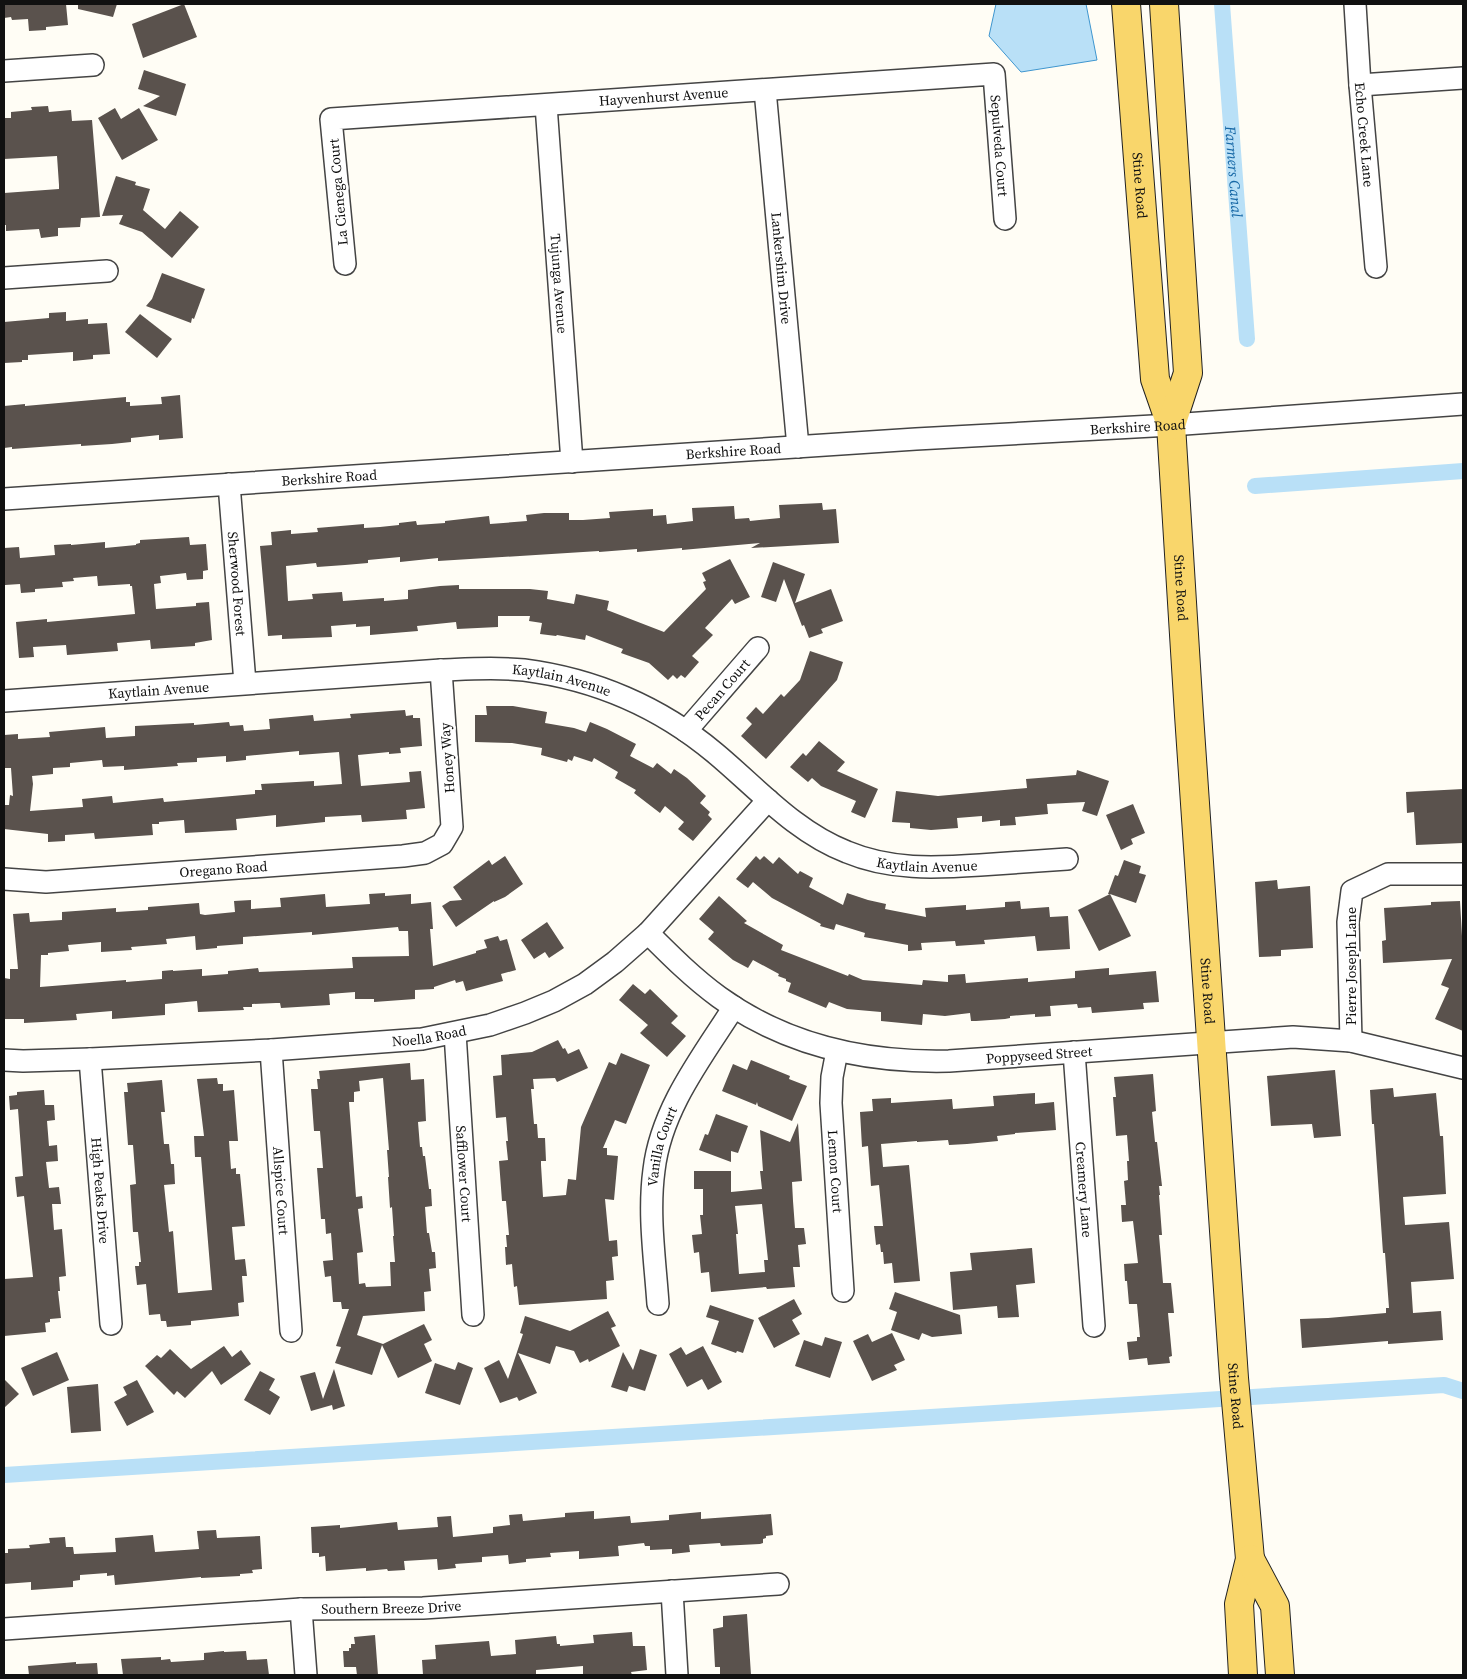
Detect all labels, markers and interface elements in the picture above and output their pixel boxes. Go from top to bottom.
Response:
street label: Echo Creek Lane [1350,81,1379,188]
street label: Hayvenhurst Avenue [598,82,729,111]
street label: Sepulveda Court [986,94,1013,198]
water label: Farmers Canal [1221,124,1248,219]
street label: La Cienega Court [323,137,353,246]
street label: Stine Road [1128,152,1153,219]
street label: Lankershim Drive [766,211,797,325]
street label: Tujunga Avenue [545,233,573,334]
street label: Berkshire Road [1089,414,1186,439]
street label: Berkshire Road [685,438,782,464]
street label: Berkshire Road [281,464,378,491]
street label: Sherwood Forest [223,531,251,637]
street label: Stine Road [1169,554,1193,622]
street label: Pecan Court [690,654,755,725]
street label: Kaytlain Avenue [511,659,614,701]
street label: Kaytlain Avenue [107,676,210,704]
street label: Honey Way [435,721,459,794]
street label: Kaytlain Avenue [875,852,978,877]
street label: Oregano Road [179,856,268,882]
street label: Pierre Joseph Lane [1341,907,1361,1025]
street label: Stine Road [1196,957,1220,1025]
street label: Noella Road [391,1020,468,1051]
street label: Poppyseed Street [985,1041,1093,1068]
street label: Vanilla Court [642,1103,682,1187]
street label: Safflower Court [451,1125,477,1223]
street label: Lemon Court [823,1129,848,1214]
street label: High Peaks Drive [86,1137,115,1245]
street label: Creamery Lane [1071,1141,1098,1238]
street label: Allspice Court [268,1146,294,1236]
street label: Stine Road [1223,1362,1248,1430]
street label: Southern Breeze Drive [321,1595,462,1619]

